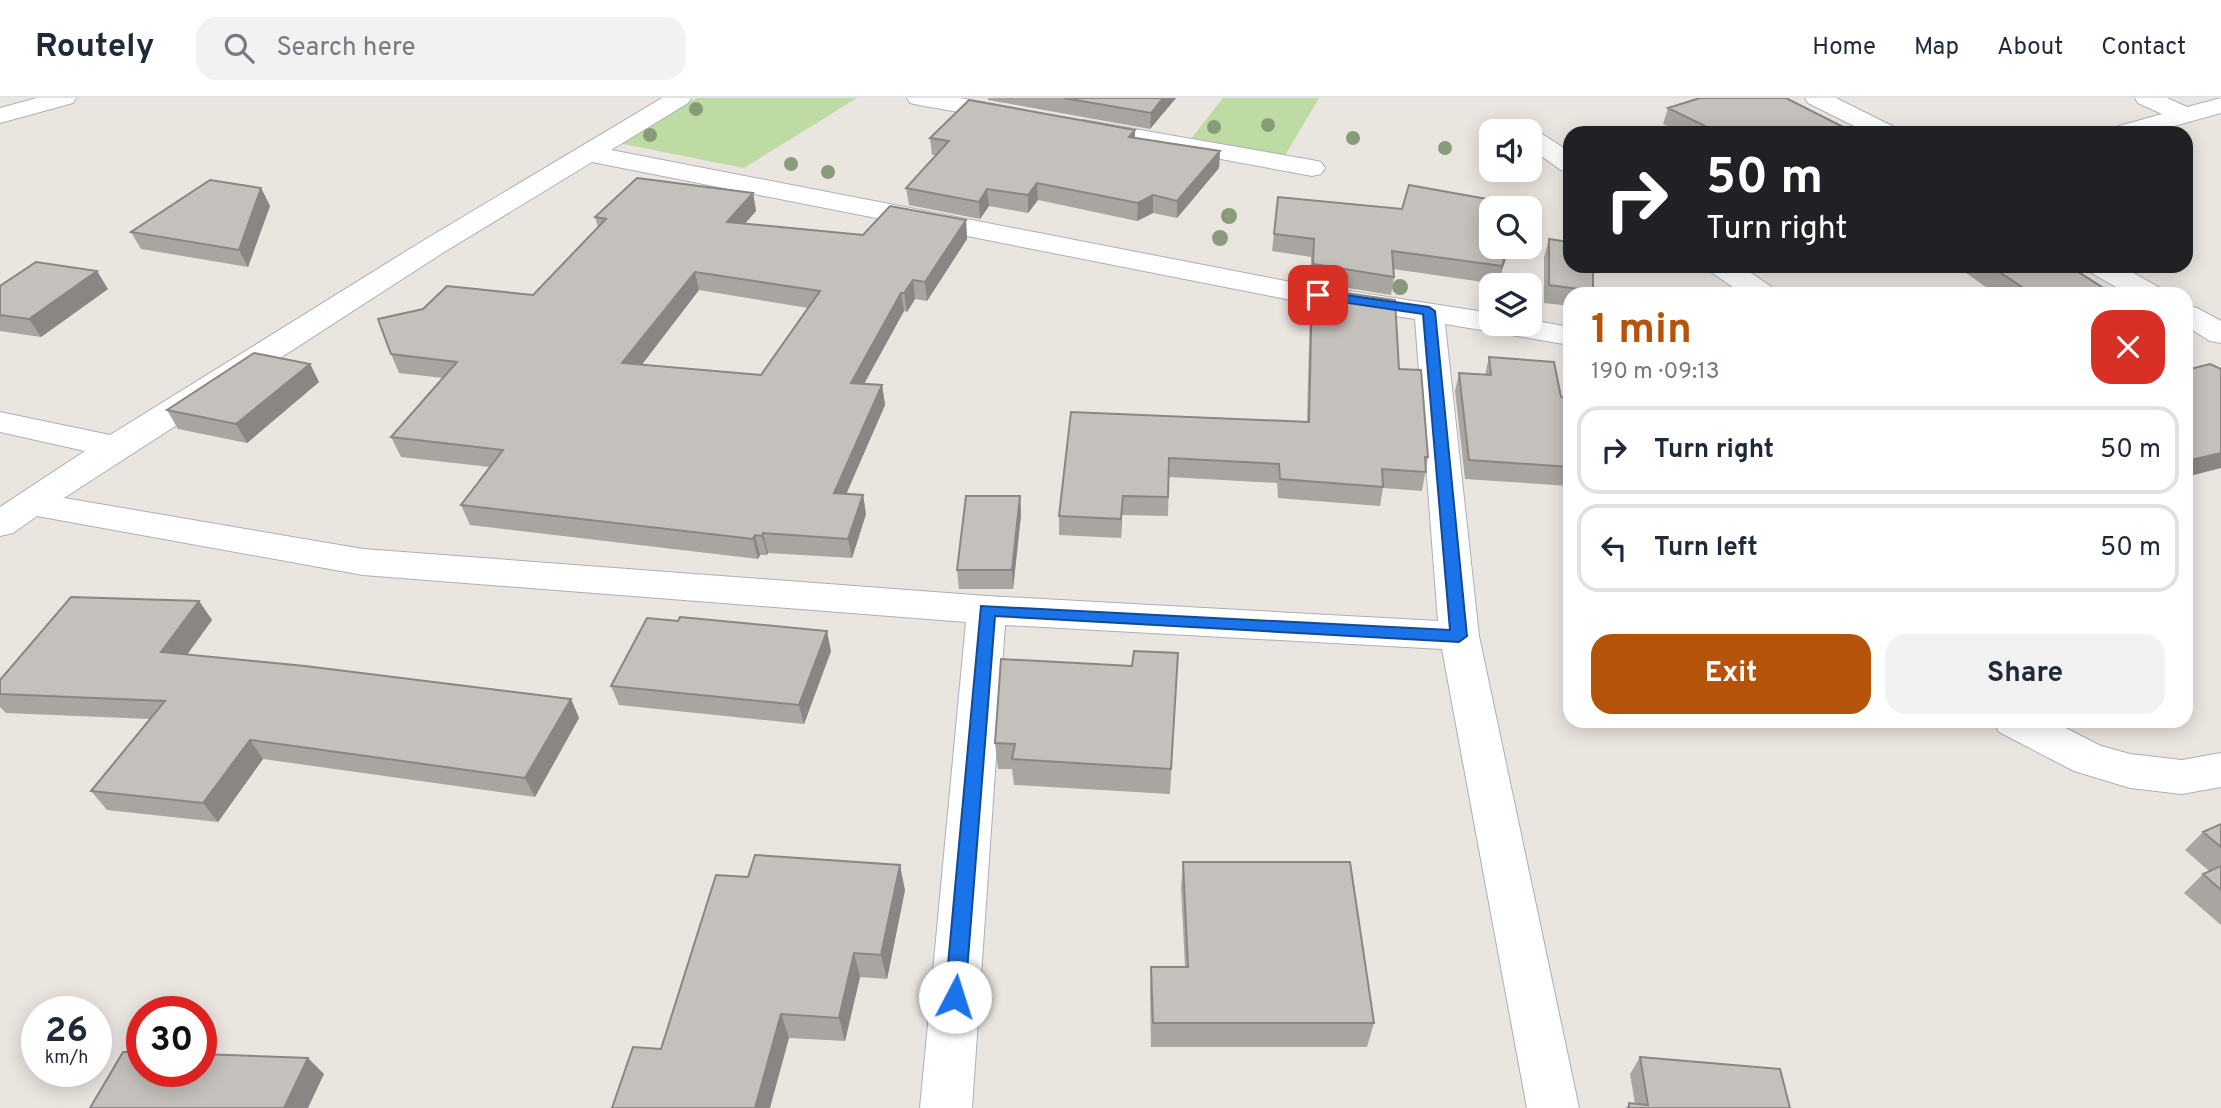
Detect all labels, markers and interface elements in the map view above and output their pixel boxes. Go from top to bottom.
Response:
search box [196,17,686,80]
text: Routely [35,27,154,69]
icon: search [220,29,258,67]
text: Search here [276,32,415,65]
text: Home [1812,33,1876,63]
text: Map [1914,33,1959,63]
text: About [1997,33,2063,63]
text: Contact [2101,33,2186,63]
map controls [1479,119,1542,336]
button: sound [1479,119,1542,182]
text: 50 m [1706,149,1823,211]
icon: right [1591,154,1682,245]
button: search [1479,196,1542,259]
text: Turn right [1706,210,1848,250]
pin [1288,265,1348,325]
button: layers [1479,273,1542,336]
icon: arrive [1299,276,1337,314]
text: 1 min [1591,305,1692,358]
button: close [2091,310,2165,384]
text: 190 m · 09:13 [1591,358,1720,387]
icon: right [1595,431,1633,469]
text: Turn right [1654,434,1774,467]
text: 50 m [2100,434,2161,467]
icon: left [1595,529,1633,567]
text: Turn left [1654,532,1758,565]
text: 50 m [2100,532,2161,565]
button: Exit [1591,634,1871,714]
button: Share [1885,634,2165,714]
position arrow [918,960,992,1034]
speed limit sign: 30 [126,996,217,1087]
text: 26 [45,1010,88,1054]
text: km/h [45,1047,88,1070]

